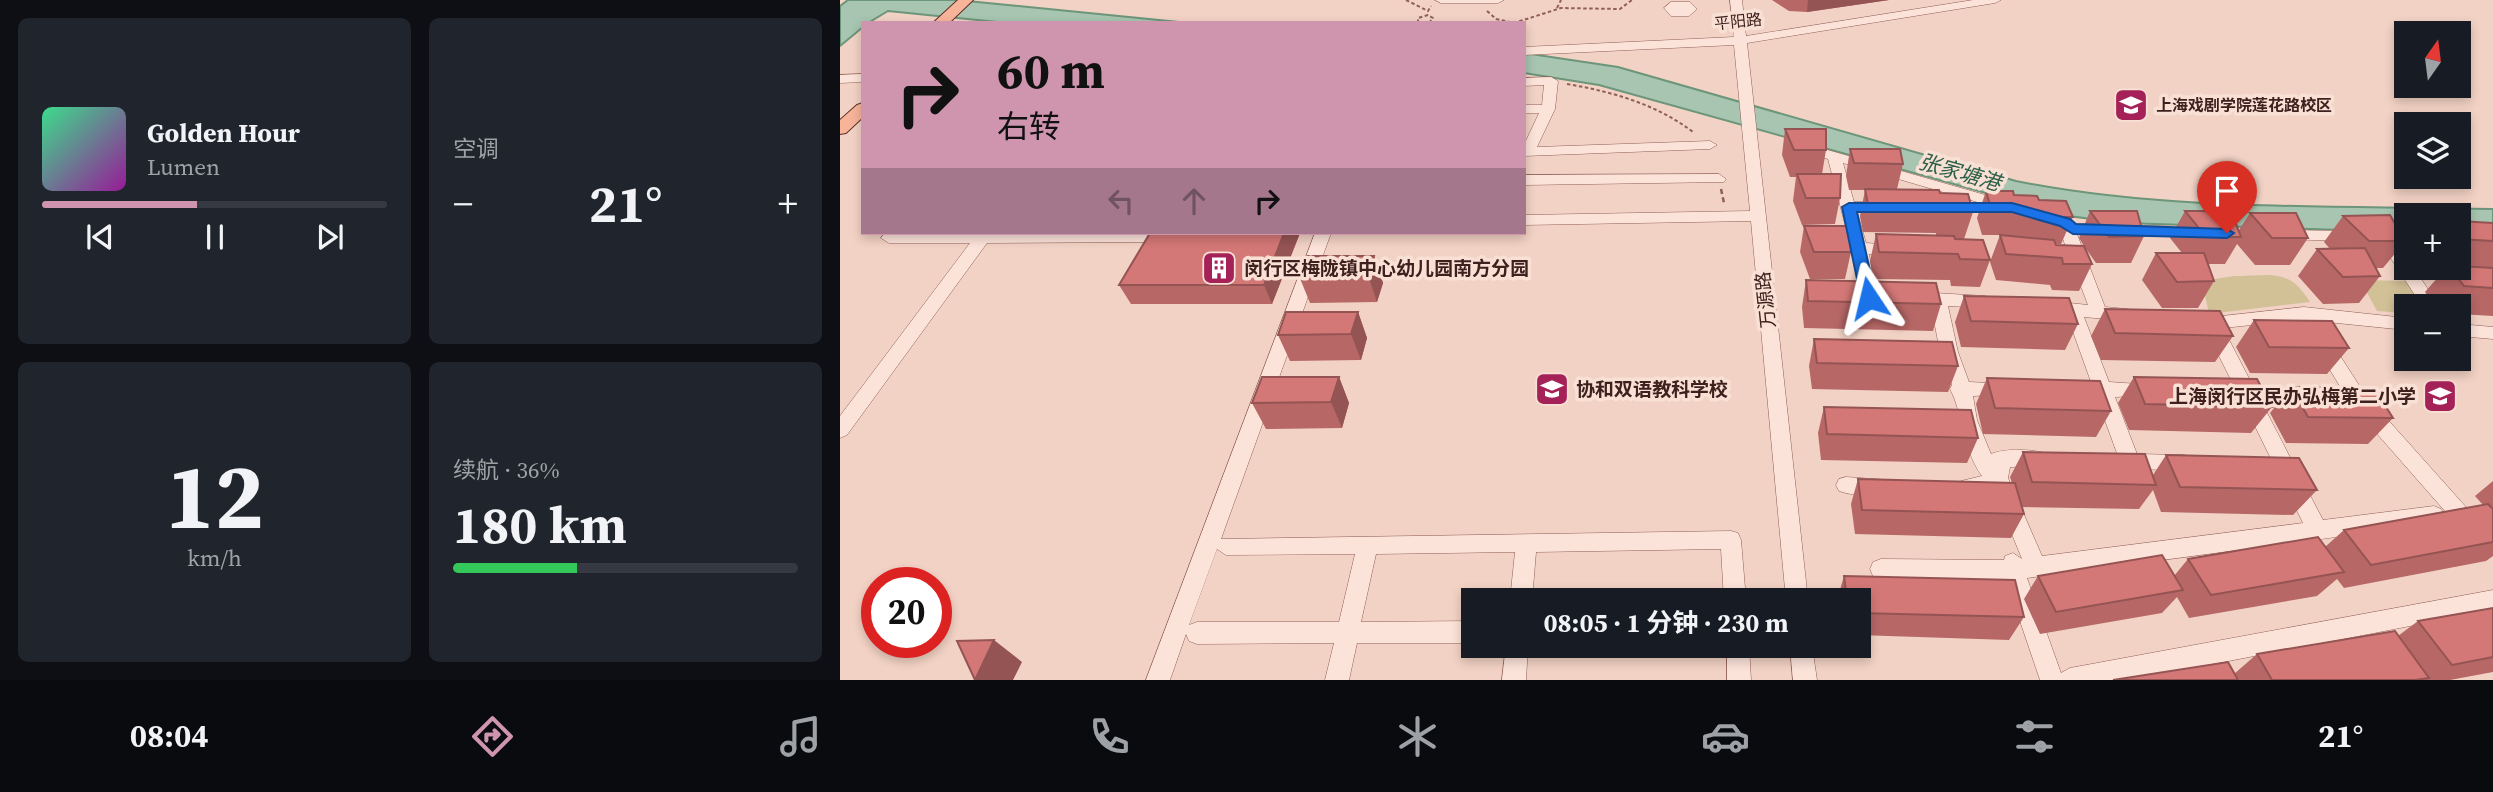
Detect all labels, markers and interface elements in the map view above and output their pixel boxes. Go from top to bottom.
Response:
street label: 平阳路 [1713,8,1763,34]
north arrow [2394,21,2471,98]
map controls [2394,21,2471,371]
text: 60 m [997,37,1105,104]
icon: right [882,49,973,140]
school or university icon: 上海戏剧学院莲花路校区 [2112,86,2150,124]
place label: 上海戏剧学院莲花路校区 [2156,94,2332,116]
text: 右转 [997,105,1061,149]
button: layers [2394,112,2471,189]
text: Golden Hour [147,115,300,151]
text: 空调 [453,133,499,165]
water label: 张家塘港 [1916,146,2007,198]
text: Lumen [147,151,220,183]
pin [2197,161,2257,233]
text: 21° [589,168,662,239]
icon: arrive [2208,172,2246,210]
text: − [453,178,473,230]
text: + [778,178,798,230]
icon: left [1102,182,1140,220]
icon: ahead [1175,182,1213,220]
icon: right [1248,182,1286,220]
button: + [2394,203,2471,280]
icon: previous [81,218,119,256]
icon: pause [196,218,234,256]
icon: next [311,218,349,256]
building icon: 闵行区梅陇镇中心幼儿园南方分园 [1200,249,1238,287]
place label: 闵行区梅陇镇中心幼儿园南方分园 [1244,255,1529,281]
position arrow [1832,261,1906,335]
street label: 万源路 [1749,270,1781,330]
button: − [2394,294,2471,371]
school or university icon: 协和双语教科学校 [1533,370,1571,408]
place label: 协和双语教科学校 [1576,376,1728,402]
school or university icon: 上海闵行区民办弘梅第二小学 [2421,377,2459,415]
place label: 上海闵行区民办弘梅第二小学 [2169,383,2416,409]
text: 12 [165,434,264,558]
text: 续航 · 36% [453,454,560,486]
text: 180 km [453,489,627,560]
text: km/h [187,542,242,574]
speed limit sign: 20 [861,567,952,658]
text: 08:05 · 1 分钟 · 230 m [1543,605,1789,641]
icon: directions [468,712,517,761]
icon: music [776,712,825,761]
icon: phone [1085,712,1134,761]
icon: climate [1393,712,1442,761]
icon: car [1701,712,1750,761]
icon: filters [2010,712,2059,761]
text: 08:04 [130,714,209,758]
text: 21° [2318,714,2363,758]

